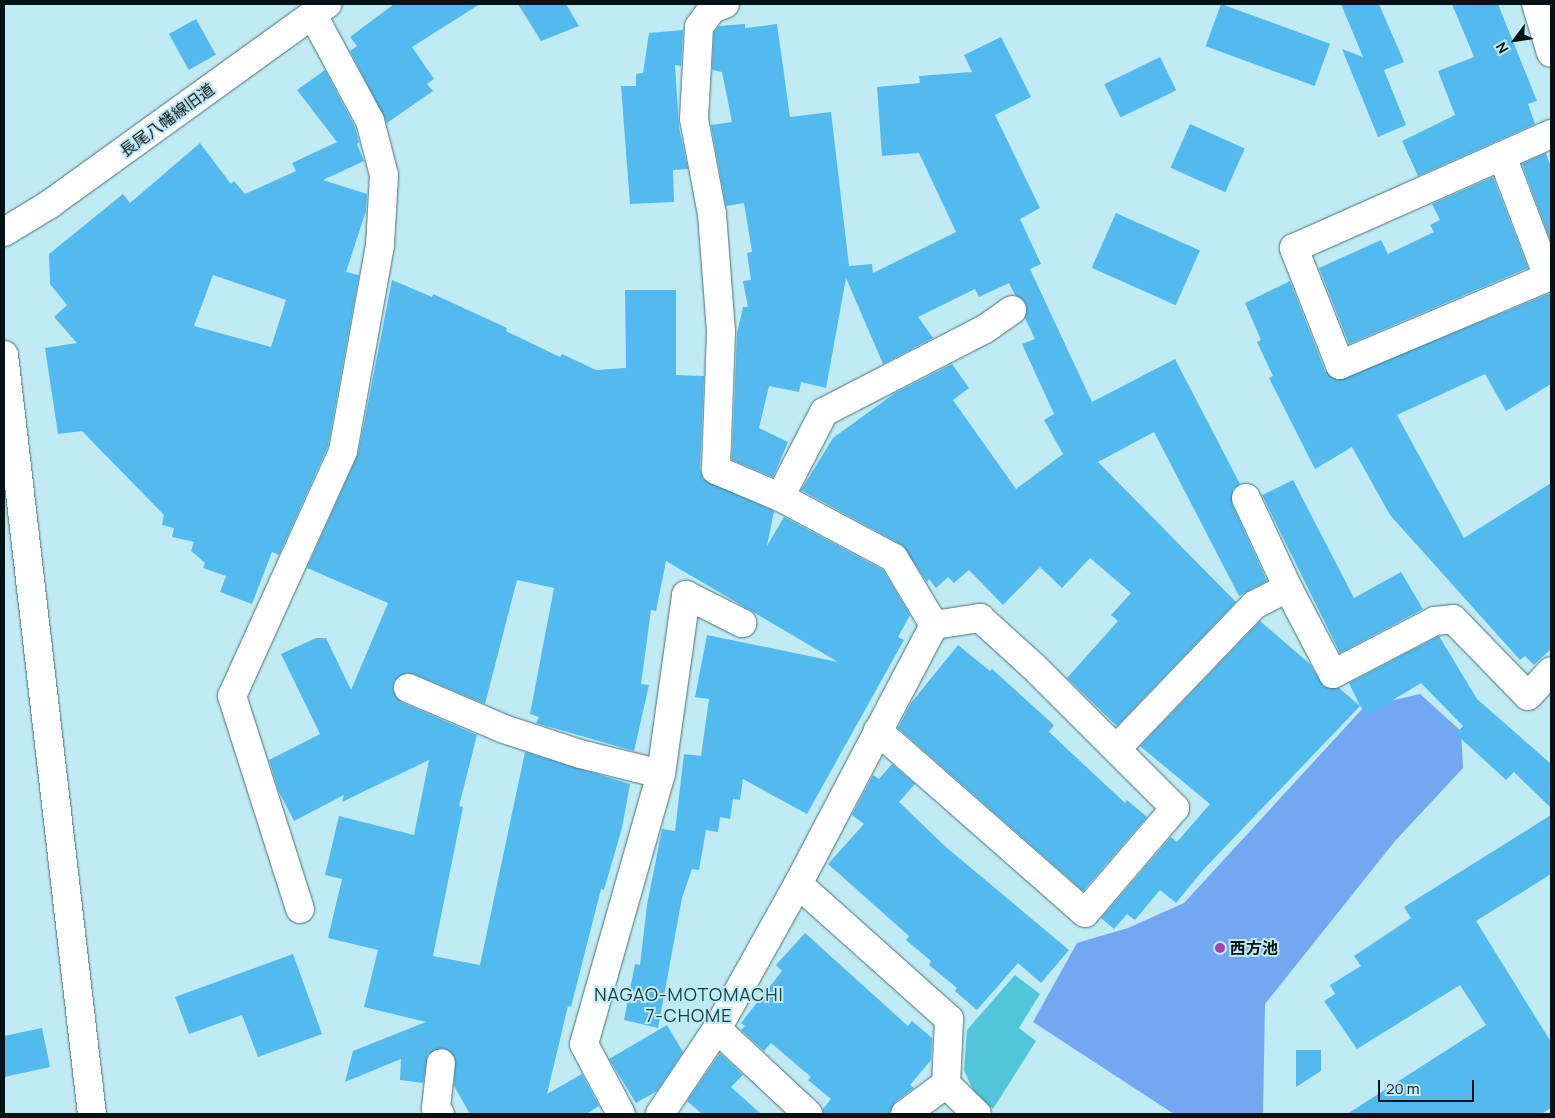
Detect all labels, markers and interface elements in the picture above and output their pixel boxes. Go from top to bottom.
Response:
north arrow [1490,15,1540,65]
text: N [1491,39,1512,57]
street label: 長尾八幡線旧道 [116,79,218,161]
place label: 西方池 [1230,938,1278,958]
marker: 西方池 [1214,942,1226,954]
district label: NAGAO-MOTOMACHI 7-CHOME [592,984,786,1026]
scale bar [1380,1070,1476,1102]
text: 20 m [1386,1078,1419,1099]

